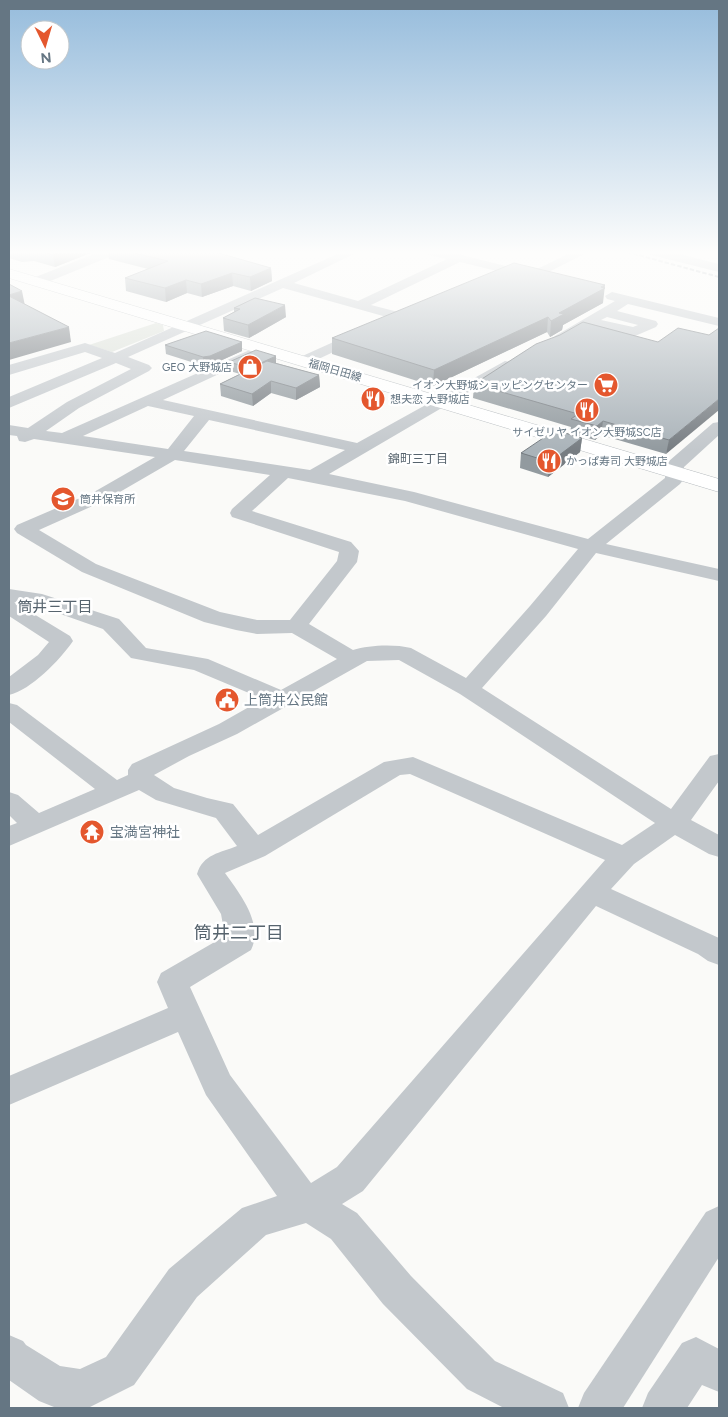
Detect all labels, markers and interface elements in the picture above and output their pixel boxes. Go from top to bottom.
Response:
north arrow [20,20,70,70]
text: N [40,49,52,66]
shop icon: GEO 大野城店 [237,354,263,380]
street label: 福岡日田線 [307,357,363,384]
place label: GEO 大野城店 [162,361,232,374]
supermarket icon: イオン大野城ショッピングセンター [593,372,619,398]
place label: イオン大野城ショッピングセンター [412,379,588,392]
restaurant icon: 想夫恋 大野城店 [360,386,386,412]
place label: 想夫恋 大野城店 [390,393,470,406]
restaurant icon: サイゼリヤ イオン大野城SC店 [574,397,600,423]
place label: サイゼリヤ イオン大野城SC店 [512,426,662,439]
restaurant icon: かっぱ寿司 大野城店 [536,448,562,474]
district label: 錦町三丁目 [388,452,448,466]
place label: かっぱ寿司 大野城店 [566,455,668,468]
school or university icon: 筒井保育所 [50,486,76,512]
place label: 筒井保育所 [80,493,136,506]
district label: 筒井三丁目 [17,598,93,616]
public building icon: 上筒井公民館 [214,687,240,713]
place label: 上筒井公民館 [244,692,328,709]
temple icon: 宝満宮神社 [79,819,105,845]
place label: 宝満宮神社 [110,824,180,841]
district label: 筒井二丁目 [194,922,284,944]

